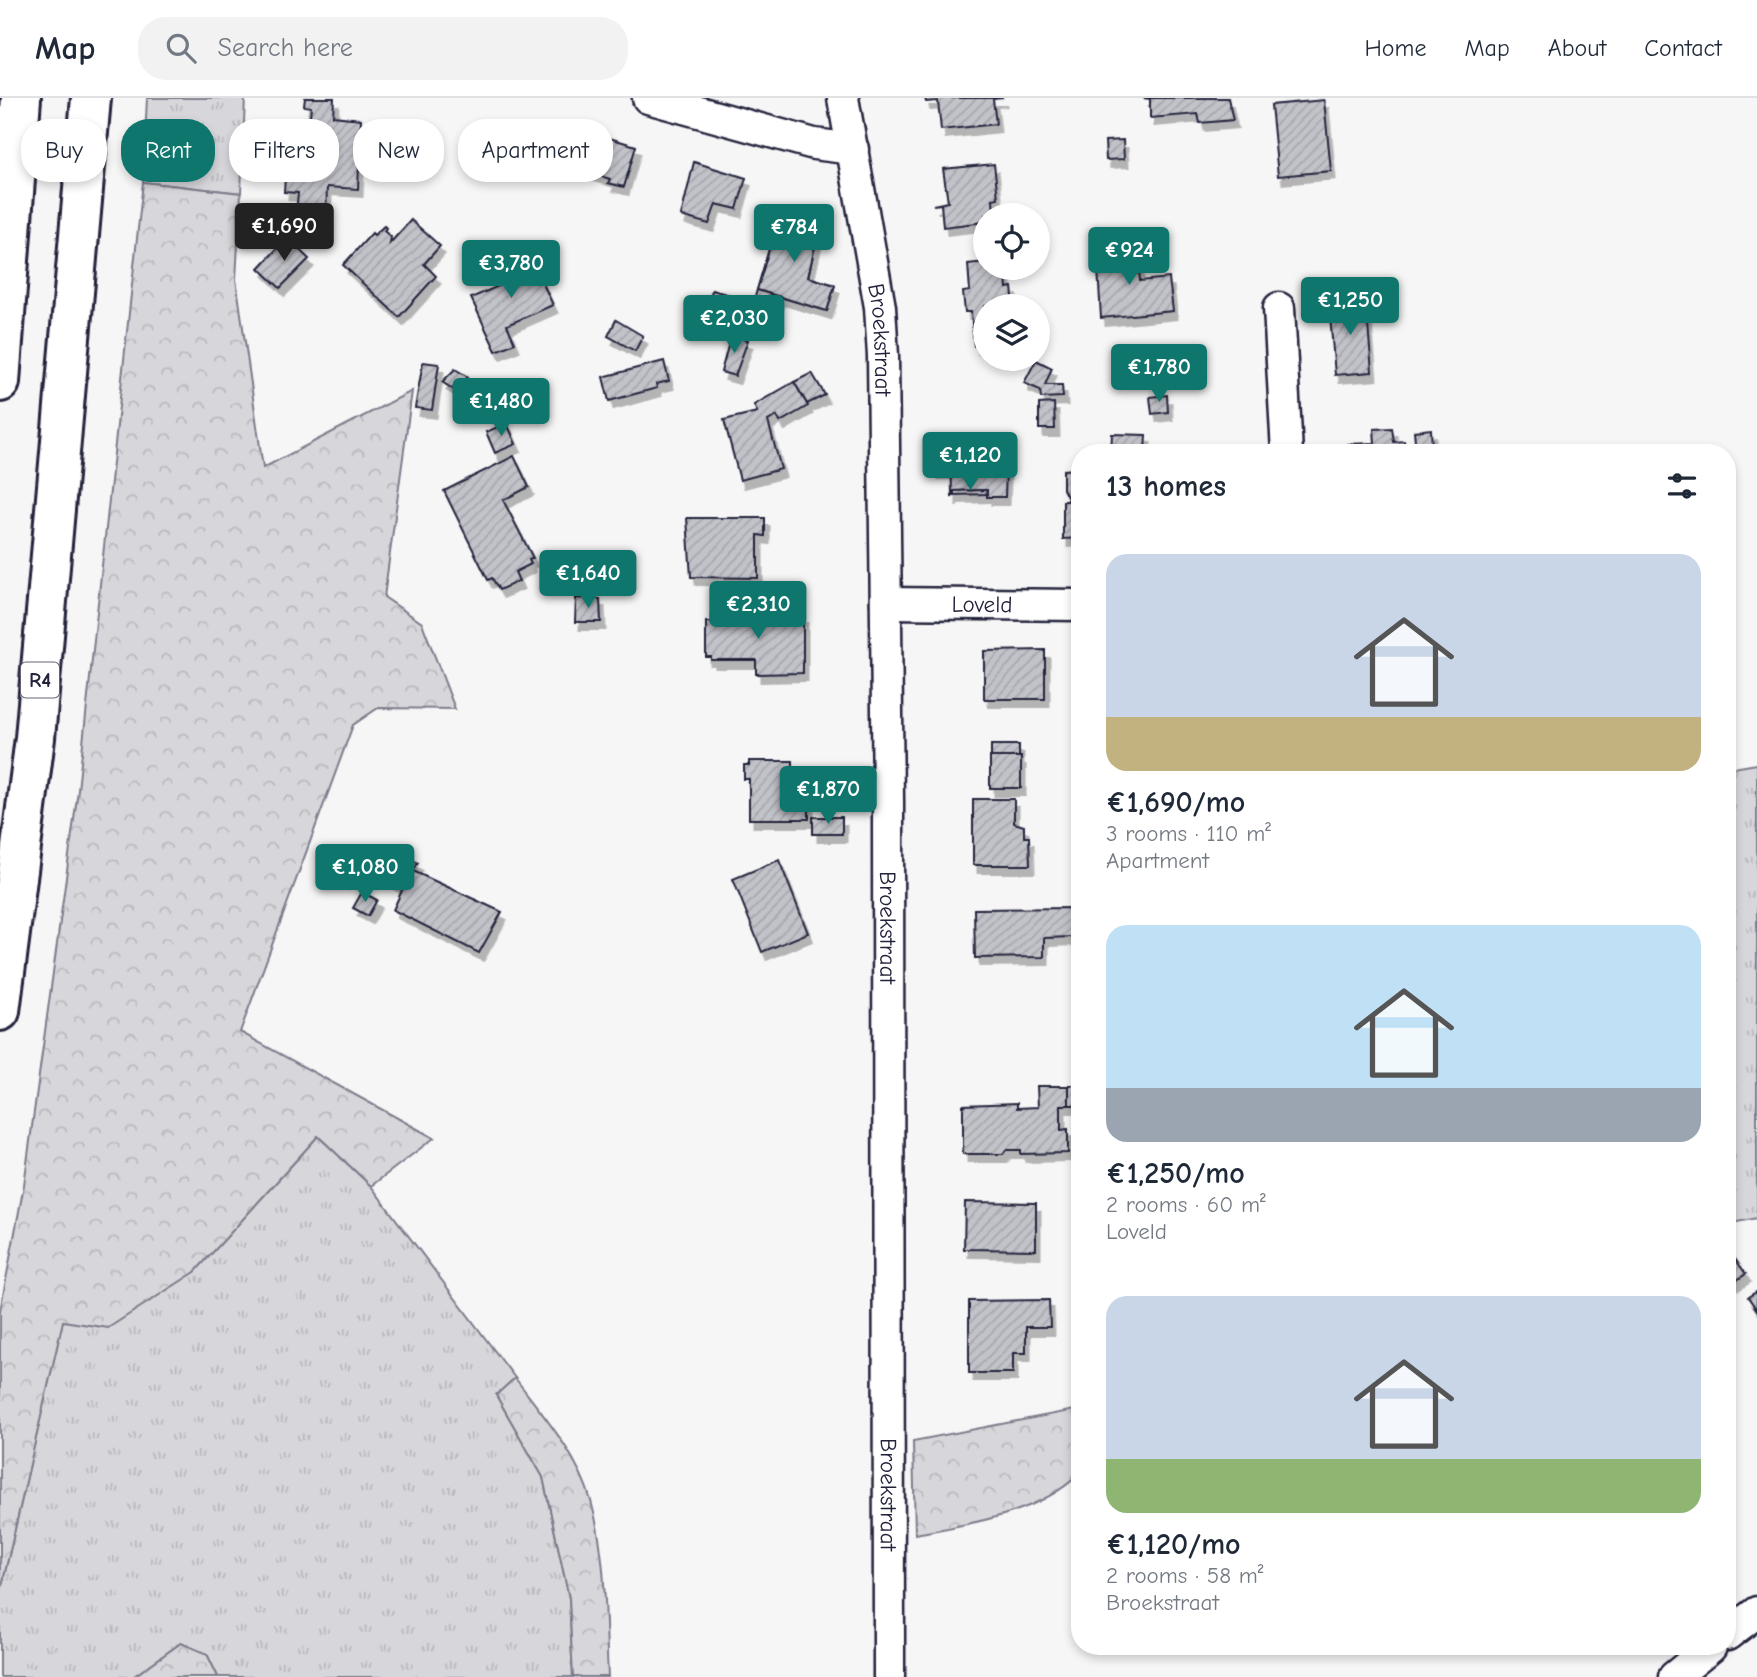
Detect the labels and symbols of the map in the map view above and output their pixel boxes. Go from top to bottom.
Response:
pin: €1,690 [227,204,341,263]
pin: €784 [753,204,835,264]
pin: €924 [1088,228,1170,287]
pin: €3,780 [454,240,568,300]
pin: €1,250 [1293,278,1407,337]
street label: Broekstraat [863,281,897,398]
pin: €2,030 [677,296,791,355]
pin: €1,780 [1102,344,1216,404]
pin: €1,480 [444,378,558,438]
pin: €1,120 [913,432,1027,492]
pin: €1,640 [531,550,645,610]
pin: €2,310 [701,582,815,641]
street label: Loveld [951,590,1013,618]
road number: R4 [21,662,59,698]
pin: €1,870 [771,766,885,826]
pin: €1,080 [308,844,422,904]
street label: Broekstraat [875,871,902,986]
street label: Broekstraat [875,1438,902,1553]

